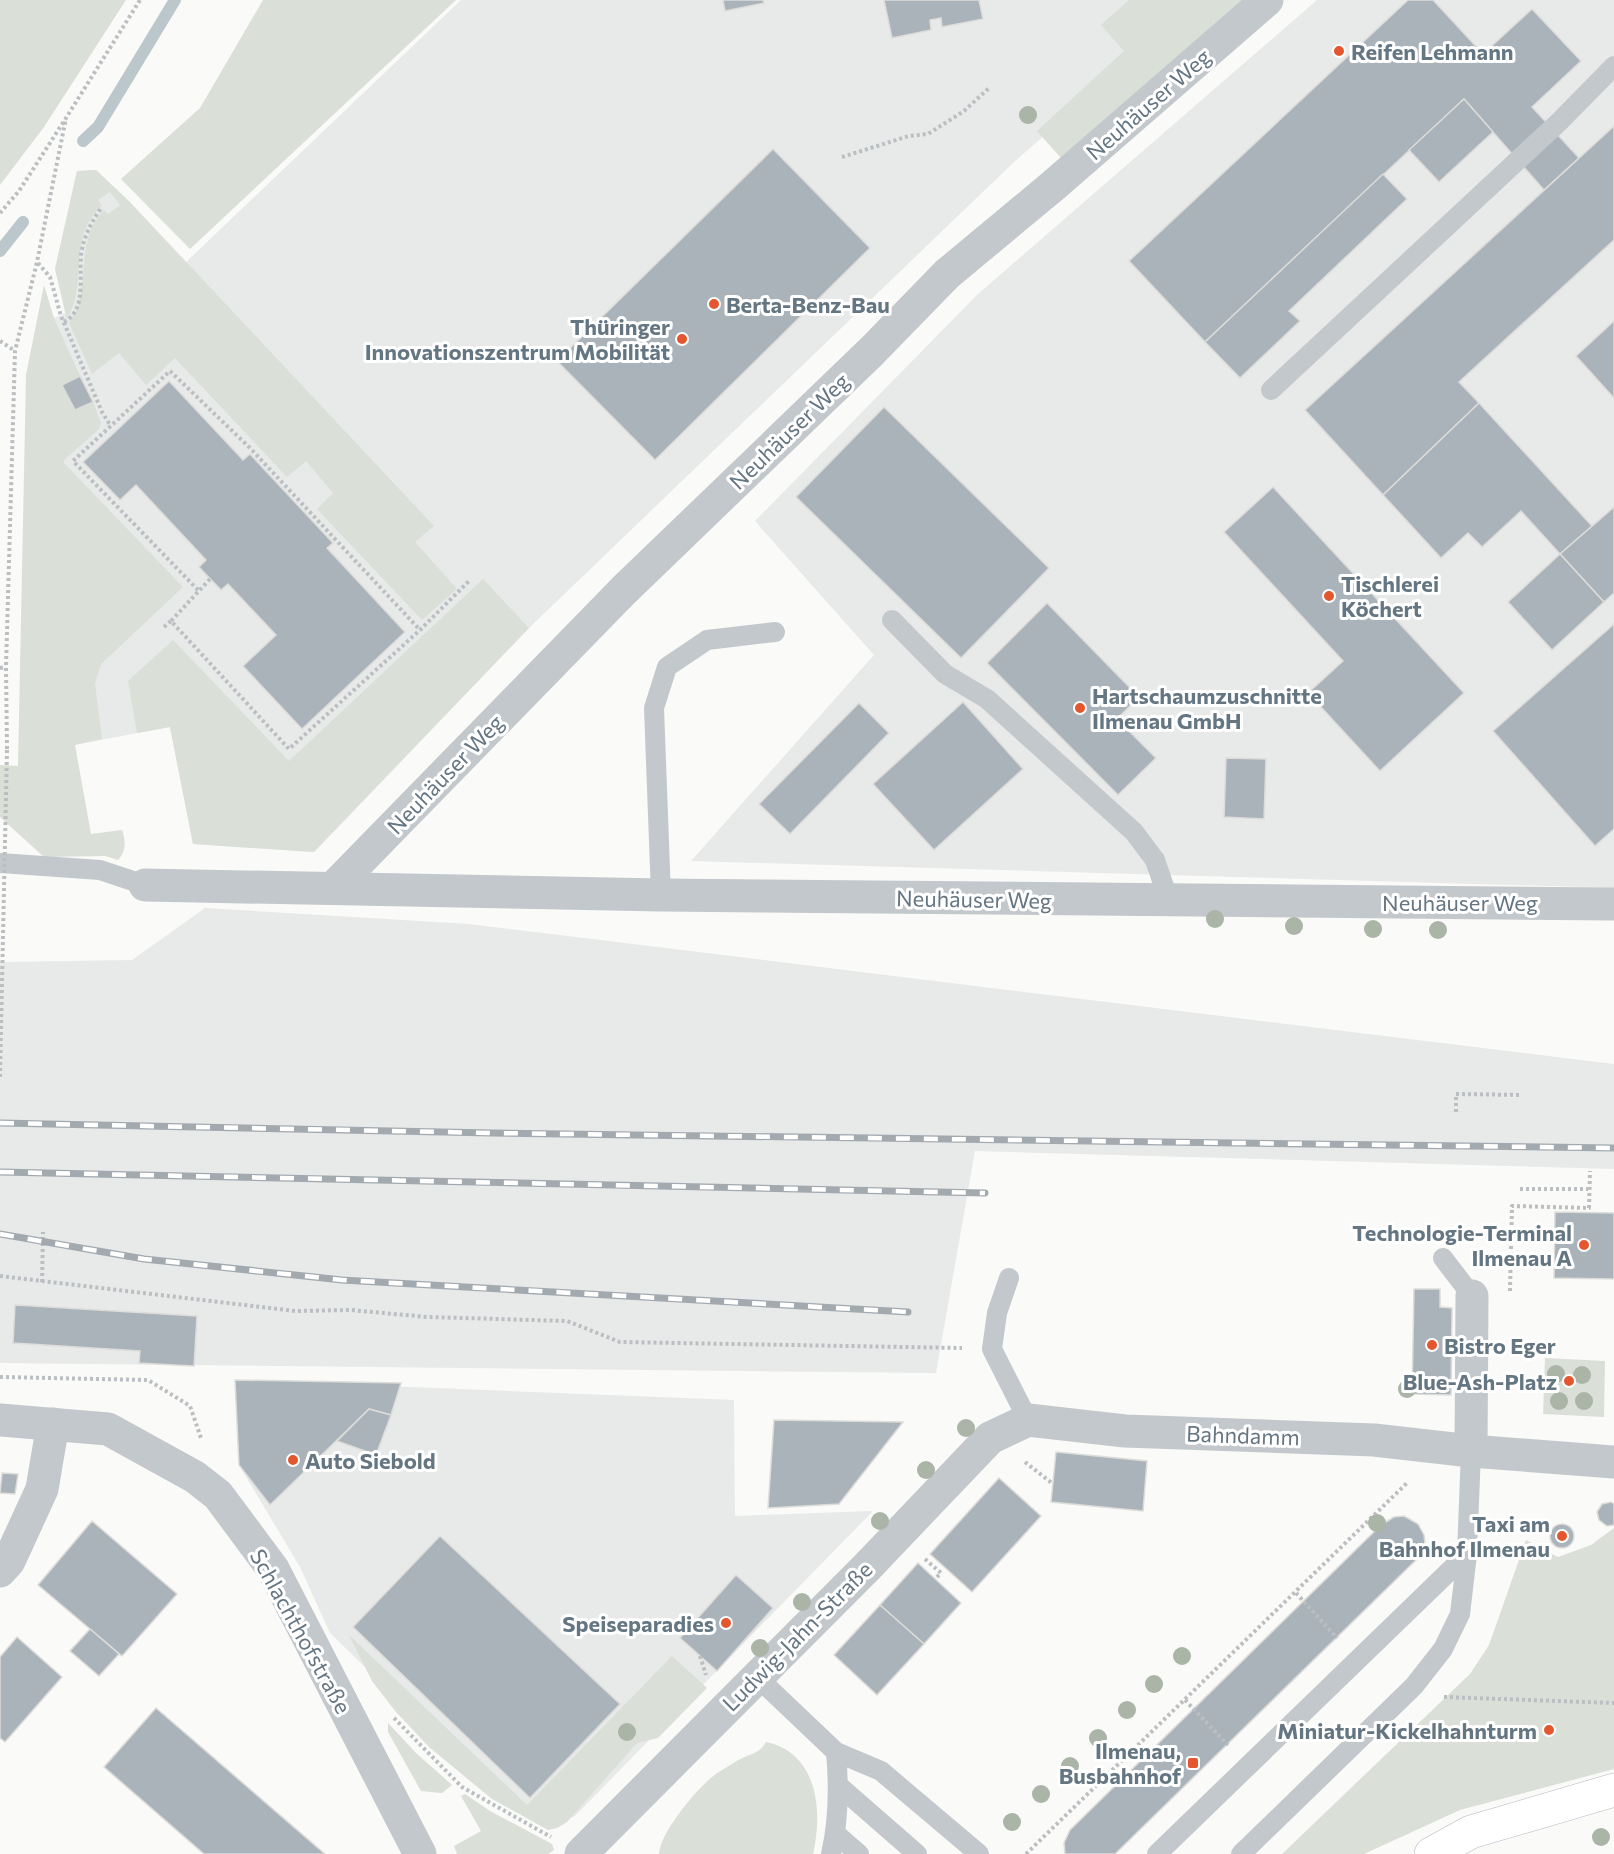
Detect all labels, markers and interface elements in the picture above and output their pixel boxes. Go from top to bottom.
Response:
place label: Reifen Lehmann [1351,38,1514,65]
street label: Neuhäuser Weg [1080,43,1216,165]
marker: Reifen Lehmann [1332,44,1346,58]
place label: Berta-Benz-Bau [726,291,890,318]
marker: Berta-Benz-Bau [707,297,721,311]
place label: Thüringer Innovationszentrum Mobilität [365,313,670,365]
marker: Thüringer Innovationszentrum Mobilität [675,332,689,346]
street label: Neuhäuser Weg [724,367,854,495]
place label: Tischlerei Köchert [1341,570,1439,622]
marker: Tischlerei Köchert [1322,589,1336,603]
place label: Hartschaumzuschnitte Ilmenau GmbH [1092,682,1322,734]
marker: Hartschaumzuschnitte Ilmenau GmbH [1073,701,1087,715]
street label: Neuhäuser Weg [381,709,509,839]
street label: Neuhäuser Weg [896,884,1052,914]
street label: Neuhäuser Weg [1382,889,1538,916]
place label: Technologie-Terminal Ilmenau A [1352,1219,1572,1271]
marker: Technologie-Terminal Ilmenau A [1577,1238,1591,1252]
place label: Bistro Eger [1444,1332,1556,1359]
marker: Bistro Eger [1425,1338,1439,1352]
place label: Blue-Ash-Platz [1403,1368,1557,1395]
marker: Blue-Ash-Platz [1562,1374,1576,1388]
street label: Bahndamm [1186,1420,1300,1450]
place label: Auto Siebold [305,1447,436,1474]
marker: Auto Siebold [286,1453,300,1467]
place label: Taxi am Bahnhof Ilmenau [1379,1510,1550,1562]
marker: Taxi am Bahnhof Ilmenau [1555,1529,1569,1543]
street label: Schlachthofstraße [245,1544,357,1718]
street label: Ludwig-Jahn-Straße [716,1555,878,1717]
place label: Speiseparadies [562,1610,714,1637]
marker: Speiseparadies [719,1616,733,1630]
place label: Miniatur-Kickelhahnturm [1277,1717,1537,1744]
marker: Miniatur-Kickelhahnturm [1542,1723,1556,1737]
place label: Ilmenau, Busbahnhof [1059,1737,1182,1789]
marker: Ilmenau, Busbahnhof [1186,1756,1200,1770]

